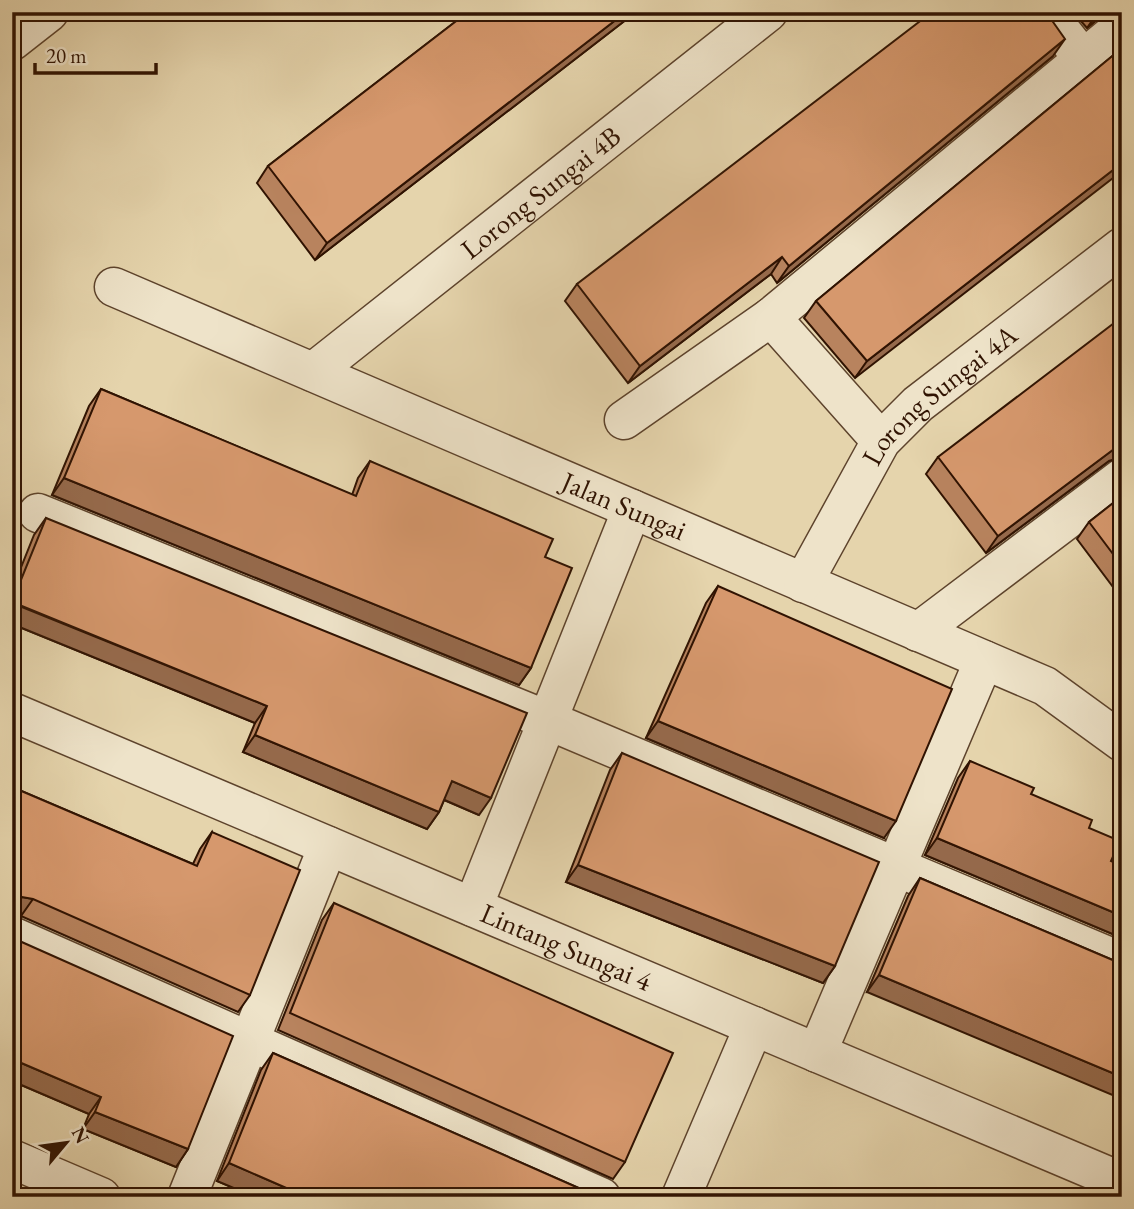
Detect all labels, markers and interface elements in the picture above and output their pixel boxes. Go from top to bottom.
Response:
scale bar [35,32,156,76]
text: 20 m [46,42,87,69]
street label: Lorong Sungai 4B [453,118,628,266]
street label: Lorong Sungai 4A [853,316,1025,471]
street label: Jalan Sungai [555,462,692,548]
street label: Lintang Sungai 4 [475,895,658,999]
north arrow [32,1108,102,1178]
text: N [66,1122,95,1148]

